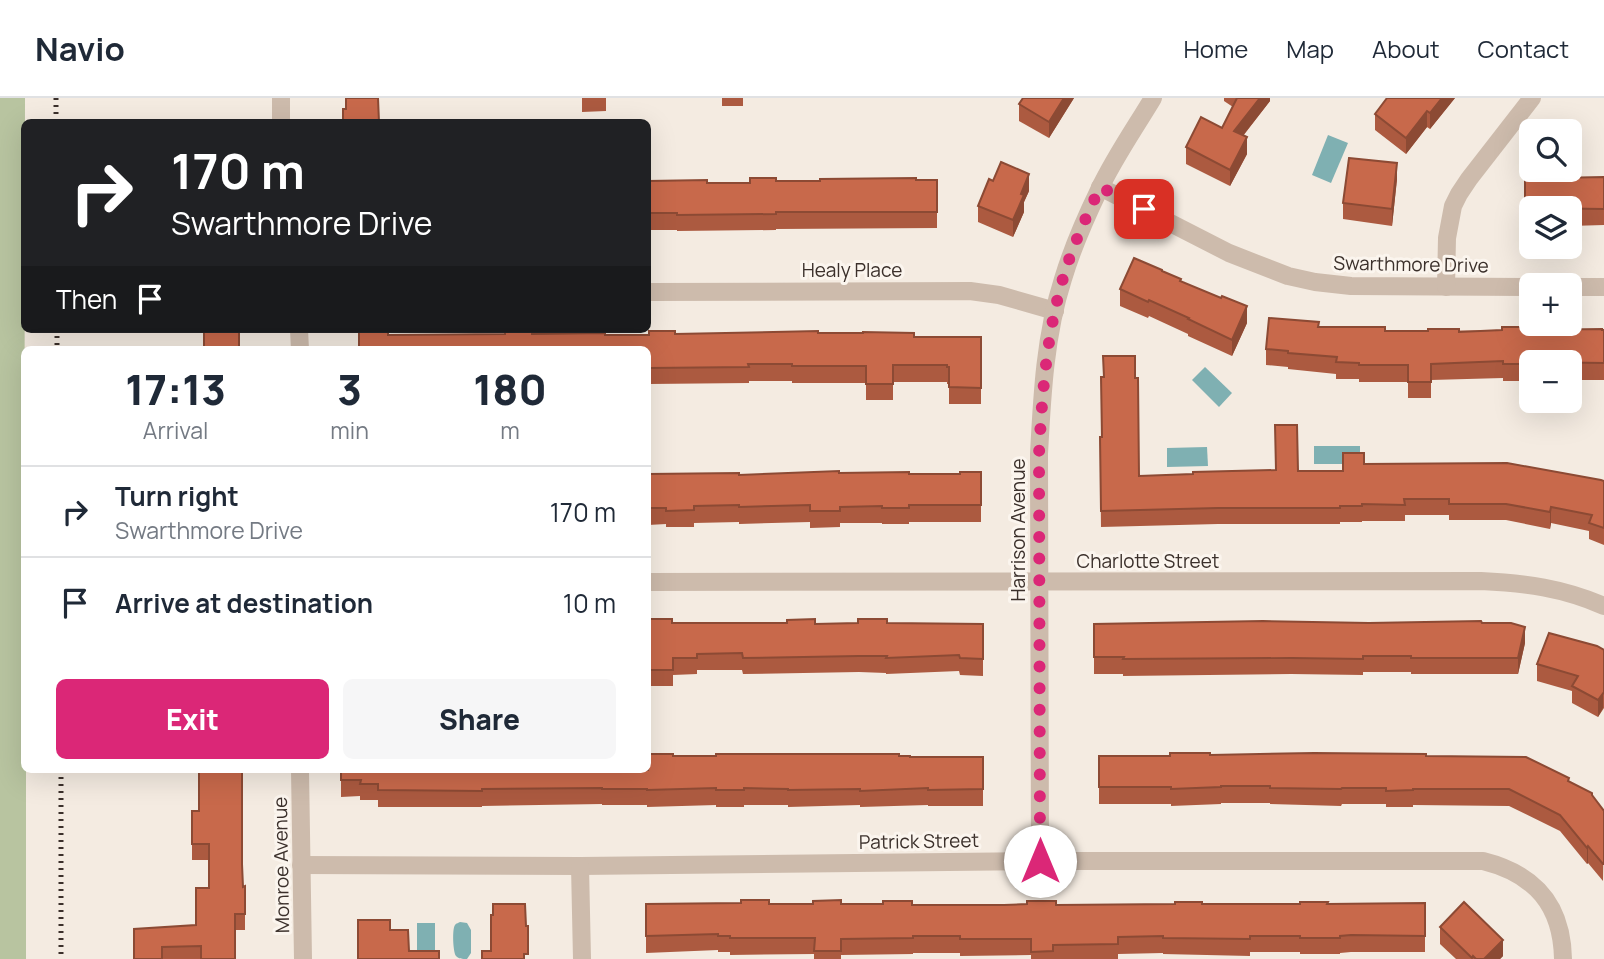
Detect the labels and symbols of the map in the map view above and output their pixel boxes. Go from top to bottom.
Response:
pin [1114,179,1174,239]
street label: Swarthmore Drive [1333,250,1489,278]
street label: Healy Place [802,257,902,283]
street label: Harrison Avenue [1005,458,1031,602]
street label: Charlotte Street [1077,548,1219,574]
street label: Monroe Avenue [267,797,295,933]
position arrow [1003,824,1077,898]
street label: Patrick Street [859,827,979,855]

